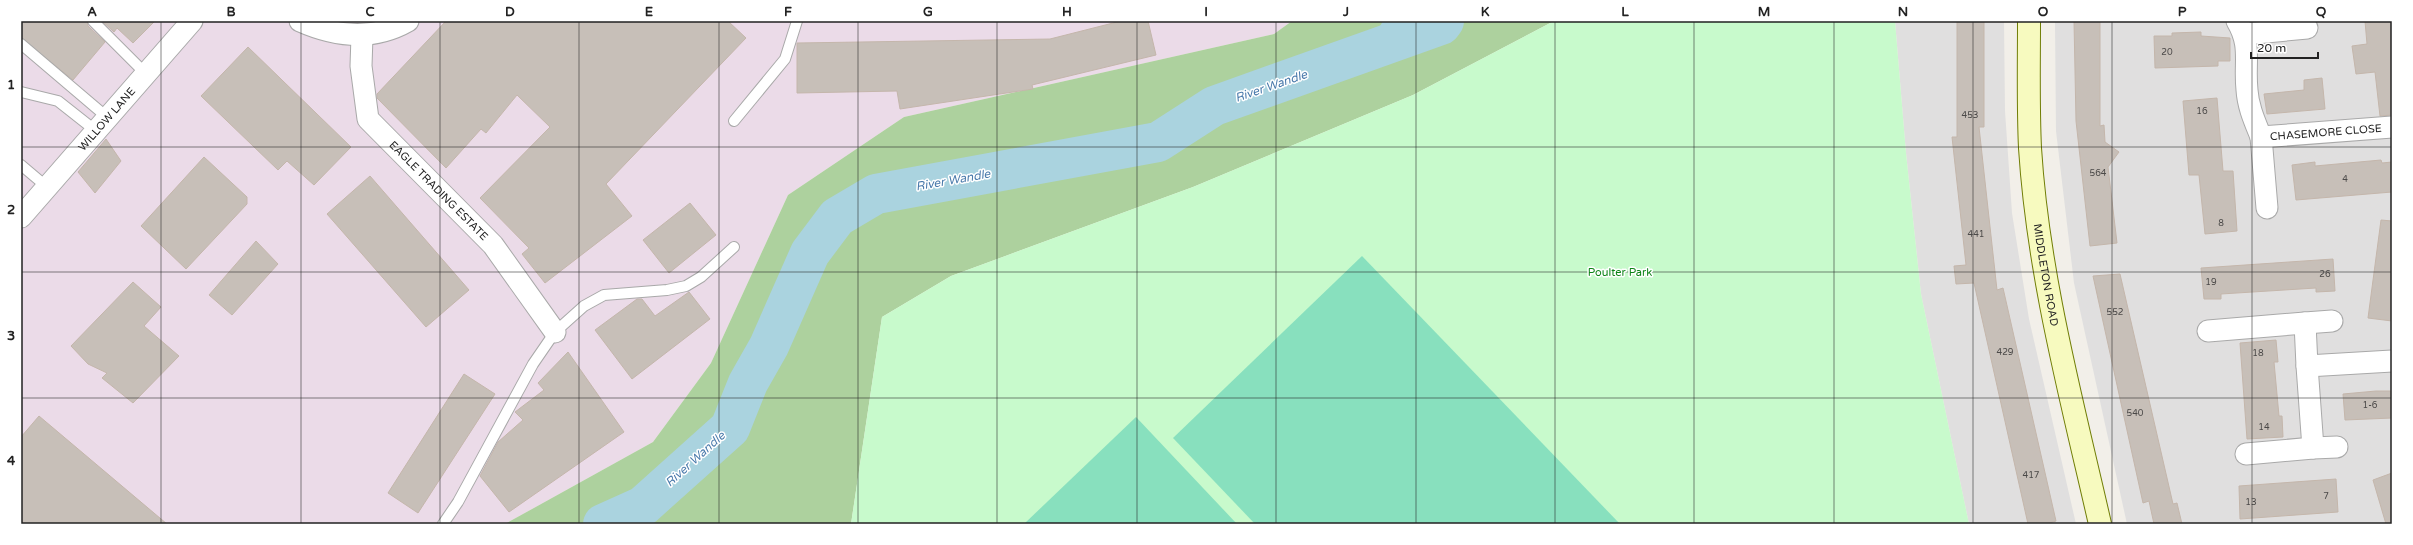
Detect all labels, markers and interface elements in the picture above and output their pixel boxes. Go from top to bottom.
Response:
text: A [87,4,97,20]
text: B [226,4,236,20]
text: C [365,4,375,20]
text: D [505,4,515,20]
text: E [645,4,653,20]
text: F [784,4,792,20]
text: G [923,4,933,20]
text: H [1062,4,1072,20]
text: I [1204,4,1208,20]
text: J [1342,4,1349,20]
text: K [1481,4,1490,20]
text: L [1621,4,1629,20]
text: M [1758,4,1770,20]
text: N [1898,4,1908,20]
text: O [2038,4,2049,20]
text: P [2178,4,2187,20]
text: Q [2316,4,2327,20]
scale bar [2251,34,2318,60]
text: 20 m [2257,41,2286,55]
house number: 20 [2161,47,2173,58]
water label: River Wandle [1233,67,1310,105]
text: 1 [7,77,15,93]
street label: WILLOW LANE [76,85,138,154]
house number: 16 [2196,106,2208,117]
house number: 453 [1962,110,1978,121]
street label: CHASEMORE CLOSE [2269,122,2382,143]
street label: EAGLE TRADING ESTATE [386,138,490,243]
water label: River Wandle [915,166,993,193]
house number: 564 [2090,168,2107,179]
house number: 4 [2342,174,2348,185]
text: 2 [7,202,15,218]
house number: 8 [2218,218,2224,229]
street label: MIDDLETON ROAD [2031,223,2061,327]
house number: 441 [1968,229,1984,240]
park label: Poulter Park [1588,266,1652,279]
house number: 26 [2319,269,2331,280]
house number: 19 [2205,277,2217,288]
house number: 552 [2107,307,2123,318]
text: 3 [7,328,15,344]
house number: 429 [1997,347,2014,358]
house number: 18 [2252,348,2264,359]
house number: 1-6 [2363,400,2378,411]
house number: 540 [2127,408,2144,419]
house number: 14 [2258,422,2270,433]
water label: River Wandle [662,428,729,489]
text: 4 [7,453,16,469]
house number: 417 [2023,470,2040,481]
house number: 7 [2323,491,2329,502]
house number: 13 [2245,497,2257,508]

